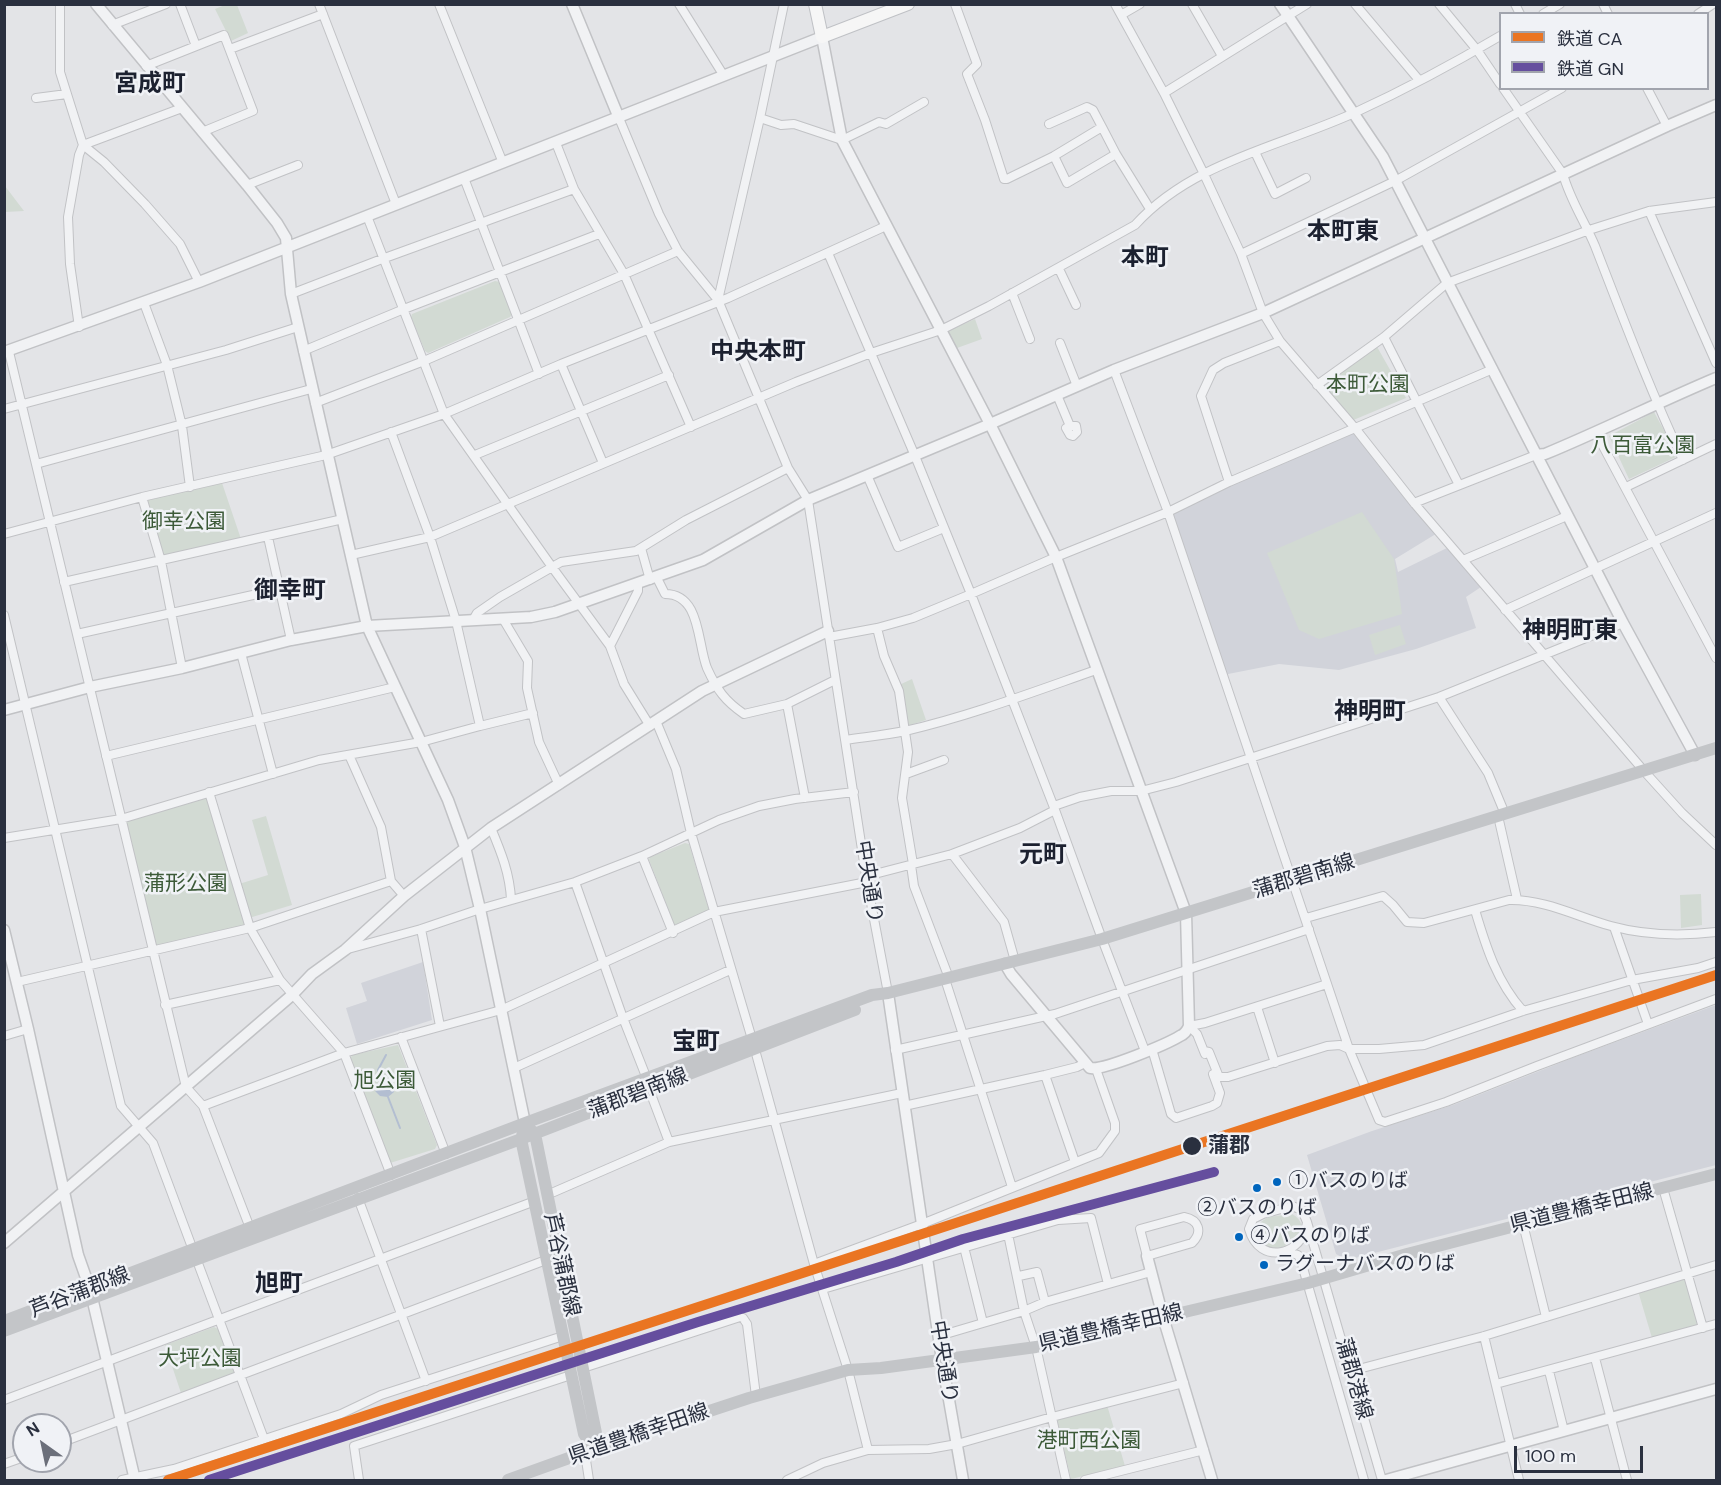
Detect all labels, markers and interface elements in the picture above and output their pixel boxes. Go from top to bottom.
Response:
legend [1499,12,1709,90]
text: 鉄道 CA [1557,27,1622,51]
text: 鉄道 GN [1557,57,1624,81]
district label: 宮成町 [114,71,186,99]
district label: 本町東 [1307,219,1379,247]
district label: 本町 [1121,245,1169,273]
district label: 中央本町 [710,339,806,367]
park label: 本町公園 [1326,372,1410,398]
park label: 八百富公園 [1591,433,1695,459]
park label: 御幸公園 [142,509,226,535]
district label: 御幸町 [254,578,326,606]
district label: 神明町東 [1522,618,1618,646]
district label: 神明町 [1334,699,1406,727]
street label: 中央通り [849,839,887,925]
district label: 元町 [1019,842,1067,870]
street label: 蒲郡碧南線 [1250,850,1358,904]
park label: 蒲形公園 [144,871,228,897]
district label: 宝町 [672,1029,720,1057]
street label: 蒲郡碧南線 [584,1063,692,1125]
park label: 旭公園 [354,1068,416,1094]
place label: 蒲郡 [1208,1133,1250,1159]
marker: 蒲郡 [1181,1135,1203,1157]
place label: ①バスのりば [1288,1170,1408,1194]
marker: ①バスのりば [1271,1176,1283,1188]
street label: 県道豊橋幸田線 [1508,1179,1656,1239]
marker: ②バスのりば [1251,1182,1263,1194]
place label: ②バスのりば [1197,1197,1317,1221]
street label: 芦谷蒲郡線 [538,1211,584,1319]
place label: ④バスのりば [1250,1225,1370,1249]
marker: ④バスのりば [1233,1231,1245,1243]
place label: ラグーナバスのりば [1275,1253,1455,1277]
marker: ラグーナバスのりば [1258,1259,1270,1271]
street label: 芦谷蒲郡線 [26,1262,134,1324]
district label: 旭町 [255,1271,303,1299]
street label: 県道豊橋幸田線 [1037,1300,1185,1358]
street label: 中央通り [924,1319,962,1405]
street label: 蒲郡港線 [1329,1335,1377,1423]
park label: 大坪公園 [158,1346,242,1372]
street label: 県道豊橋幸田線 [565,1399,713,1471]
north arrow [12,1413,72,1473]
text: N [22,1417,44,1441]
park label: 港町西公園 [1037,1428,1141,1454]
scale bar [1517,1434,1646,1472]
text: 100 m [1525,1444,1576,1468]

